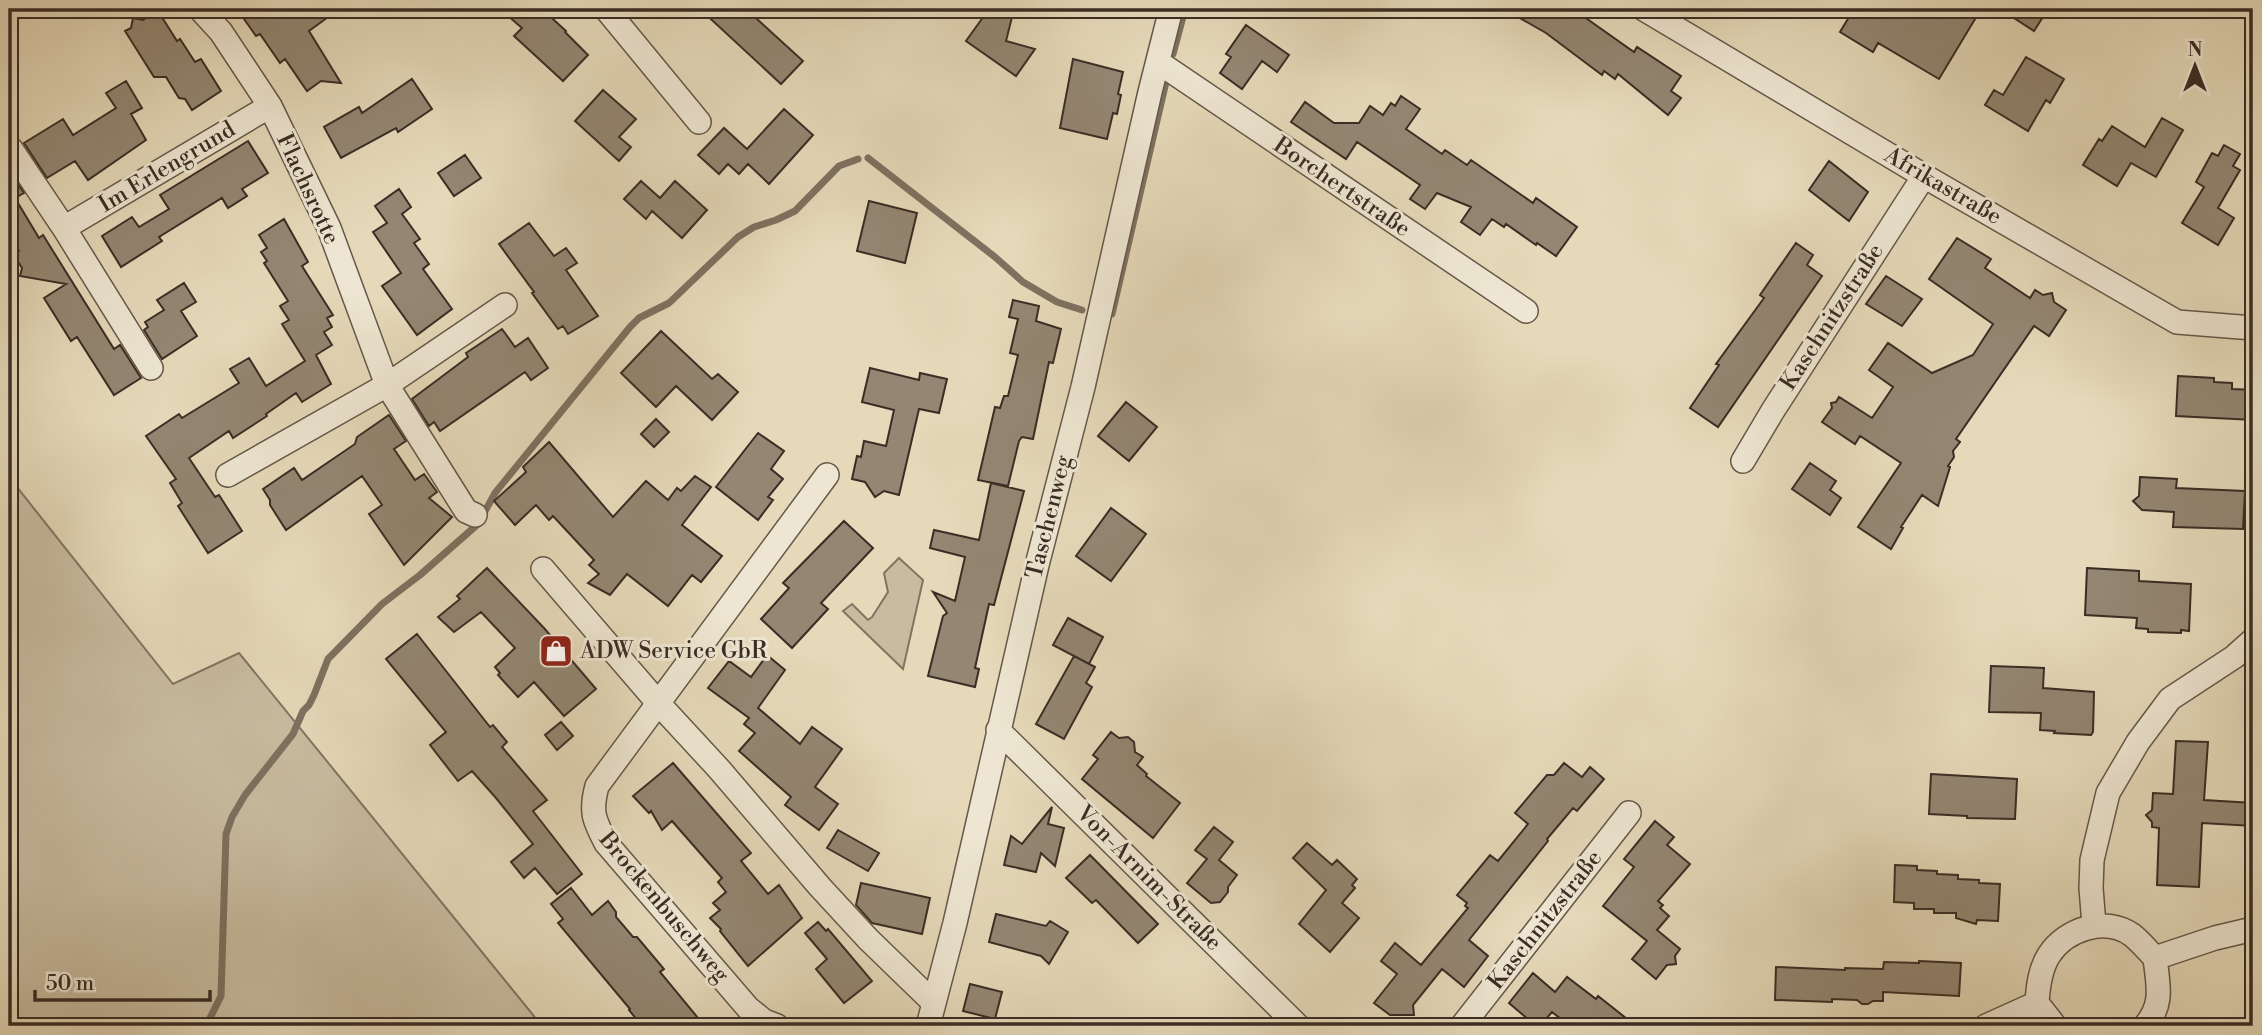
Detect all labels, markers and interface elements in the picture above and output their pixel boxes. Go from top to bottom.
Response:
north arrow [2160,32,2230,102]
text: N [2187,38,2203,62]
street label: Im Erlengrund [94,115,240,219]
street label: Flachsrotte [270,129,346,249]
street label: Borchertstraße [1268,130,1416,243]
street label: Afrikastraße [1878,141,2007,231]
street label: Kaschnitzstraße [1774,238,1890,396]
street label: Taschenweg [1020,452,1078,582]
shop icon: ADW Service GbR [537,632,575,670]
place label: ADW Service GbR [579,637,768,665]
street label: Von-Arnim-Straße [1070,799,1228,957]
street label: Brockenbuschweg [592,825,735,988]
street label: Kaschnitzstraße [1482,845,1608,995]
scale bar [35,958,210,1002]
text: 50 m [46,971,94,997]

